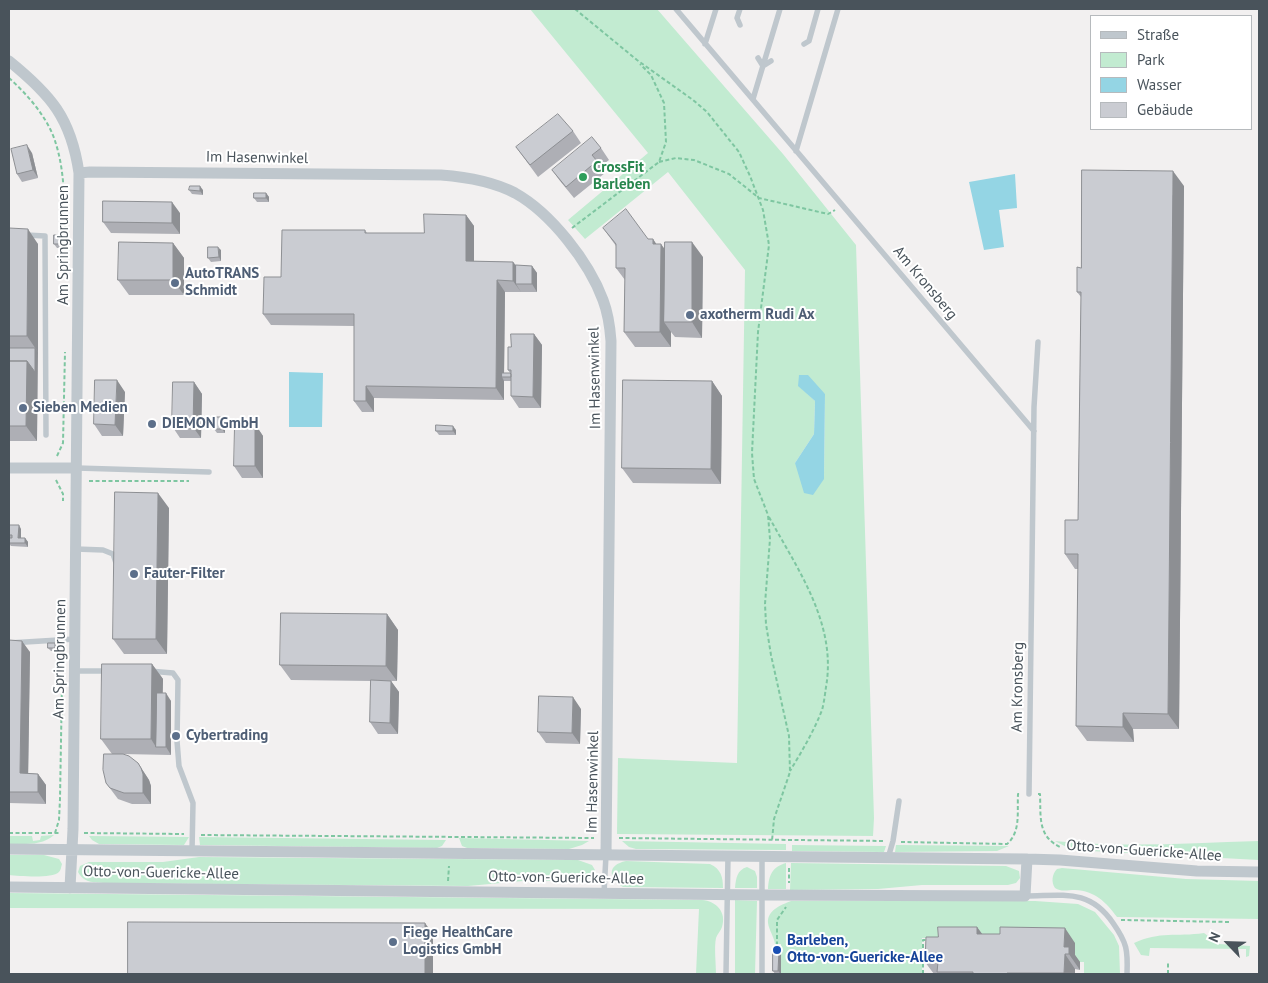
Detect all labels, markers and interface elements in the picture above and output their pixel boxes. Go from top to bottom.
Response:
legend [1090,15,1253,130]
text: Straße [1137,25,1179,44]
text: Park [1137,50,1165,69]
text: Wasser [1137,75,1182,94]
text: Gebäude [1137,100,1193,119]
street label: Im Hasenwinkel [206,148,308,168]
place label: CrossFit Barleben [593,159,650,194]
marker: CrossFit Barleben [577,171,589,183]
street label: Am Springbrunnen [55,185,73,305]
street label: Am Kronsberg [889,243,961,323]
place label: AutoTRANS Schmidt [185,265,259,300]
marker: AutoTRANS Schmidt [169,277,181,289]
place label: axotherm Rudi Ax [700,306,815,324]
marker: axotherm Rudi Ax [684,309,696,321]
street label: Im Hasenwinkel [585,327,605,429]
place label: Sieben Medien [33,399,128,417]
marker: Sieben Medien [17,402,29,414]
place label: DIEMON GmbH [162,415,259,433]
marker: DIEMON GmbH [146,418,158,430]
place label: Fauter-Filter [144,565,225,583]
marker: Fauter-Filter [128,568,140,580]
street label: Am Springbrunnen [50,599,70,719]
street label: Am Kronsberg [1008,642,1028,732]
place label: Cybertrading [186,727,268,745]
marker: Cybertrading [170,730,182,742]
street label: Im Hasenwinkel [583,731,603,833]
street label: Otto-von-Guericke-Allee [1066,837,1222,865]
street label: Otto-von-Guericke-Allee [83,863,239,883]
street label: Otto-von-Guericke-Allee [488,868,644,888]
north arrow [1203,918,1253,968]
place label: Fiege HealthCare Logistics GmbH [403,924,513,959]
text: N [1204,929,1224,945]
place label: Barleben, Otto-von-Guericke-Allee [787,932,943,967]
marker: Fiege HealthCare Logistics GmbH [387,936,399,948]
marker: Barleben, Otto-von-Guericke-Allee [771,944,783,956]

